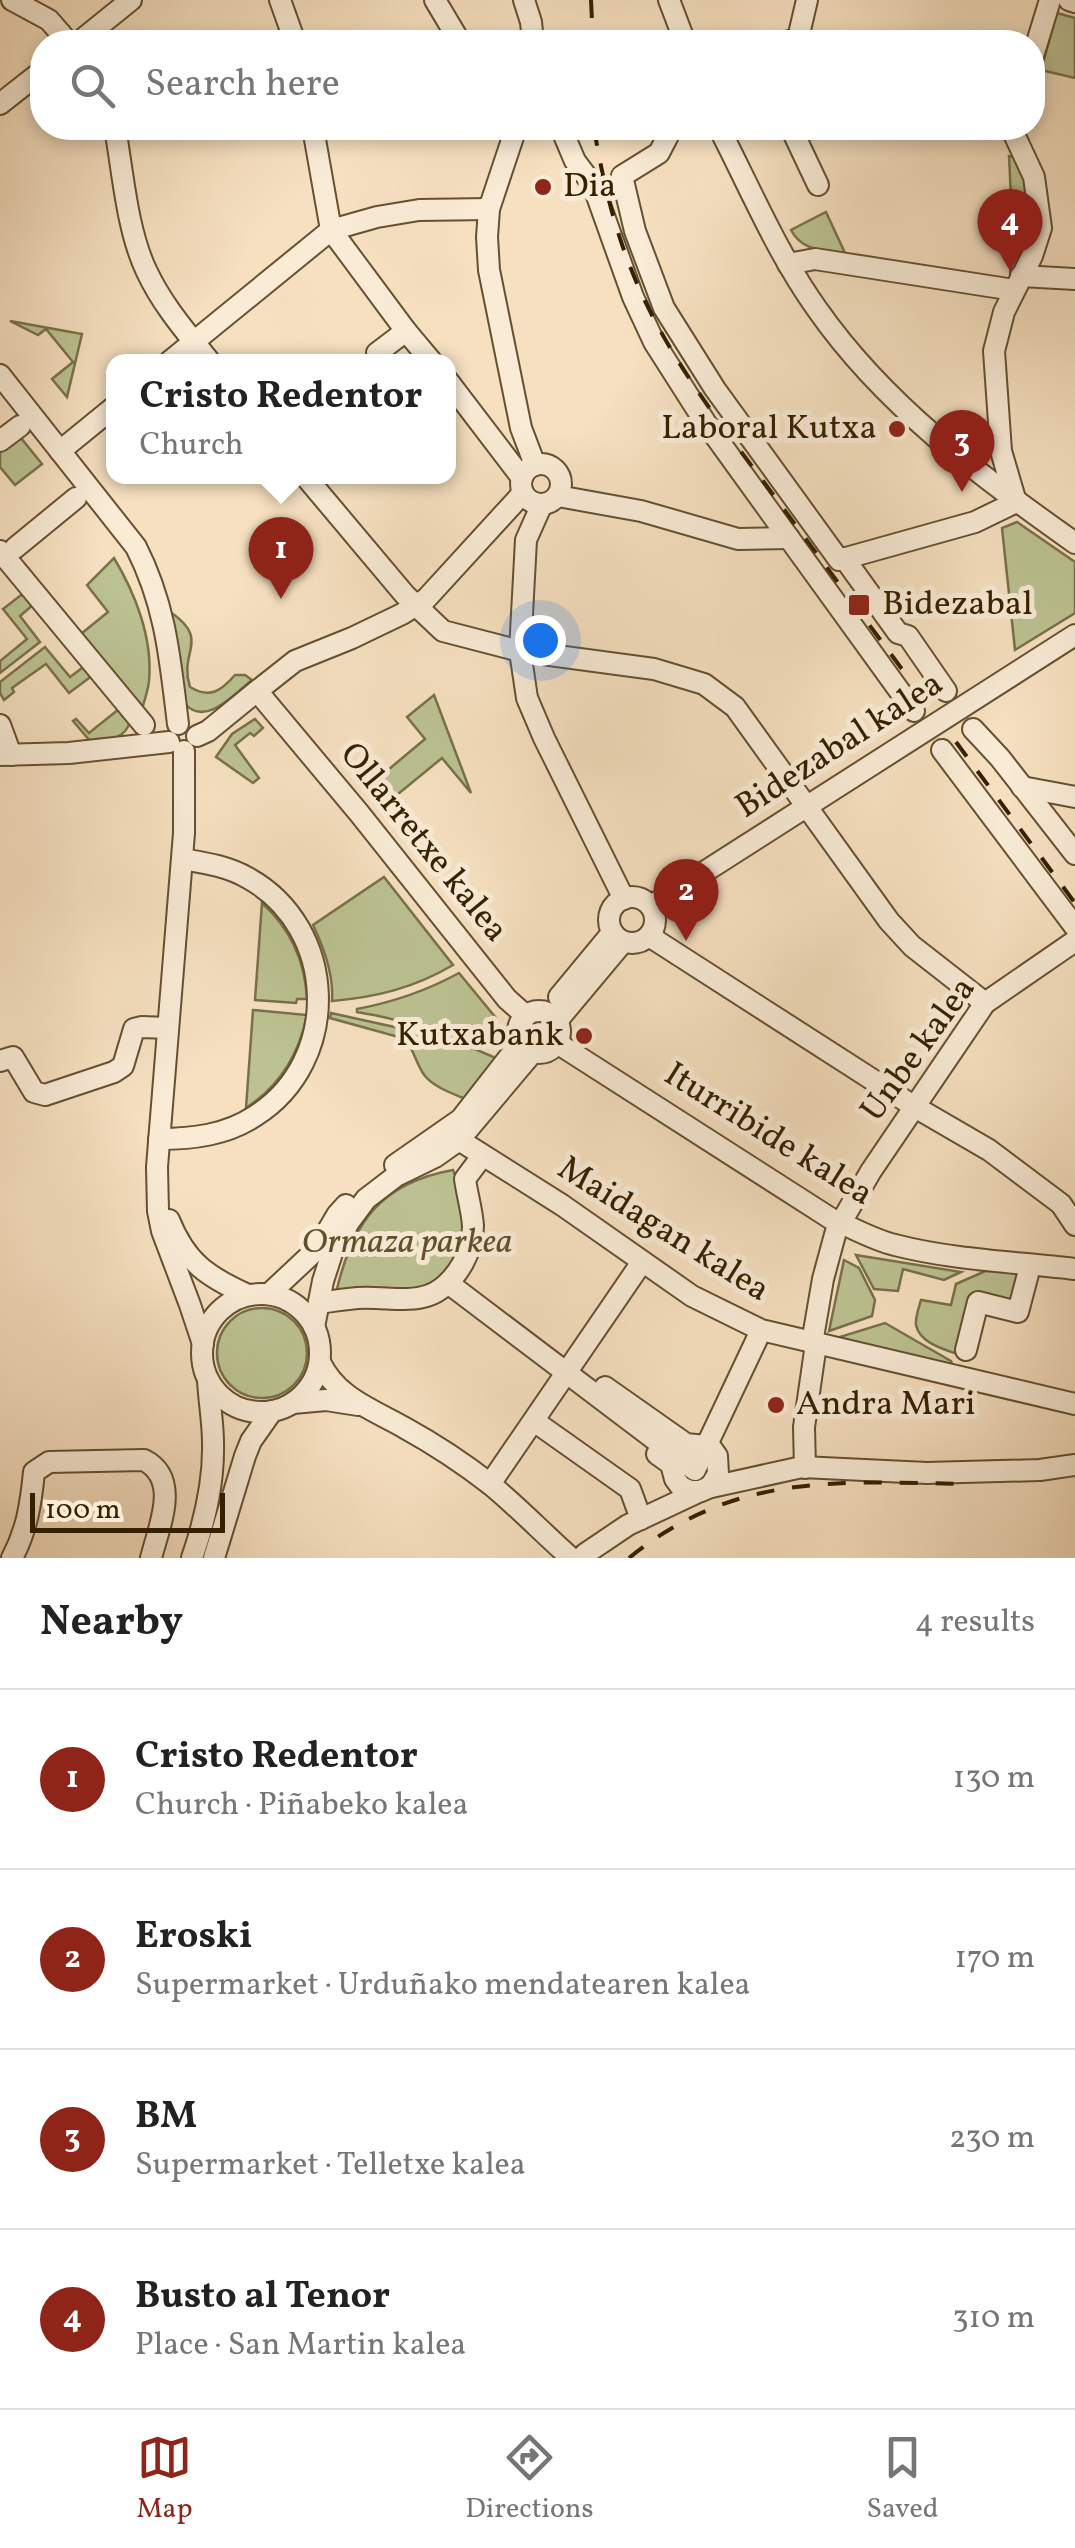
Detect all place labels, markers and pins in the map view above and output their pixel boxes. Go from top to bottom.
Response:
place label: Dia [563,163,617,211]
marker: Dia [532,176,554,198]
pin: 4 [978,188,1042,271]
place label: Laboral Kutxa [661,405,877,453]
pin: 3 [930,410,994,492]
marker: Laboral Kutxa [886,418,908,440]
pin: 1 [248,516,314,599]
place label: Bidezabal [882,581,1033,629]
marker: Bidezabal [846,592,872,618]
pin: 2 [654,858,718,941]
place label: Kutxabank [396,1012,564,1060]
marker: Kutxabank [573,1025,595,1047]
place label: Andra Mari [796,1381,976,1429]
marker: Andra Mari [765,1394,787,1416]

